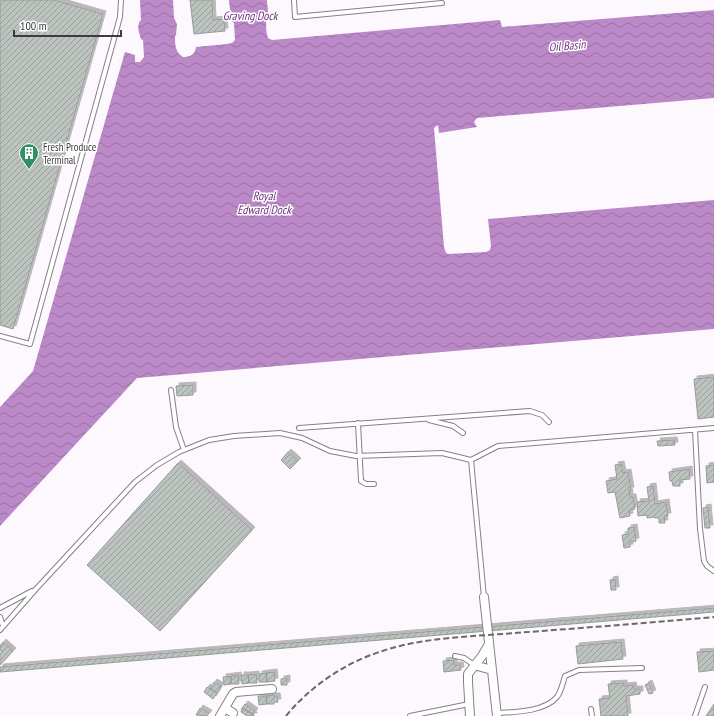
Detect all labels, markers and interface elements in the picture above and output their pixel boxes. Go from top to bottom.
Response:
water label: Graving Dock [223,8,279,23]
scale bar [14,12,121,38]
text: 100 m [20,18,47,33]
water label: Oil Basin [548,36,587,55]
place label: Fresh Produce Terminal [43,140,97,167]
building icon: Fresh Produce Terminal [18,142,40,170]
water label: Royal Edward Dock [237,188,292,217]

